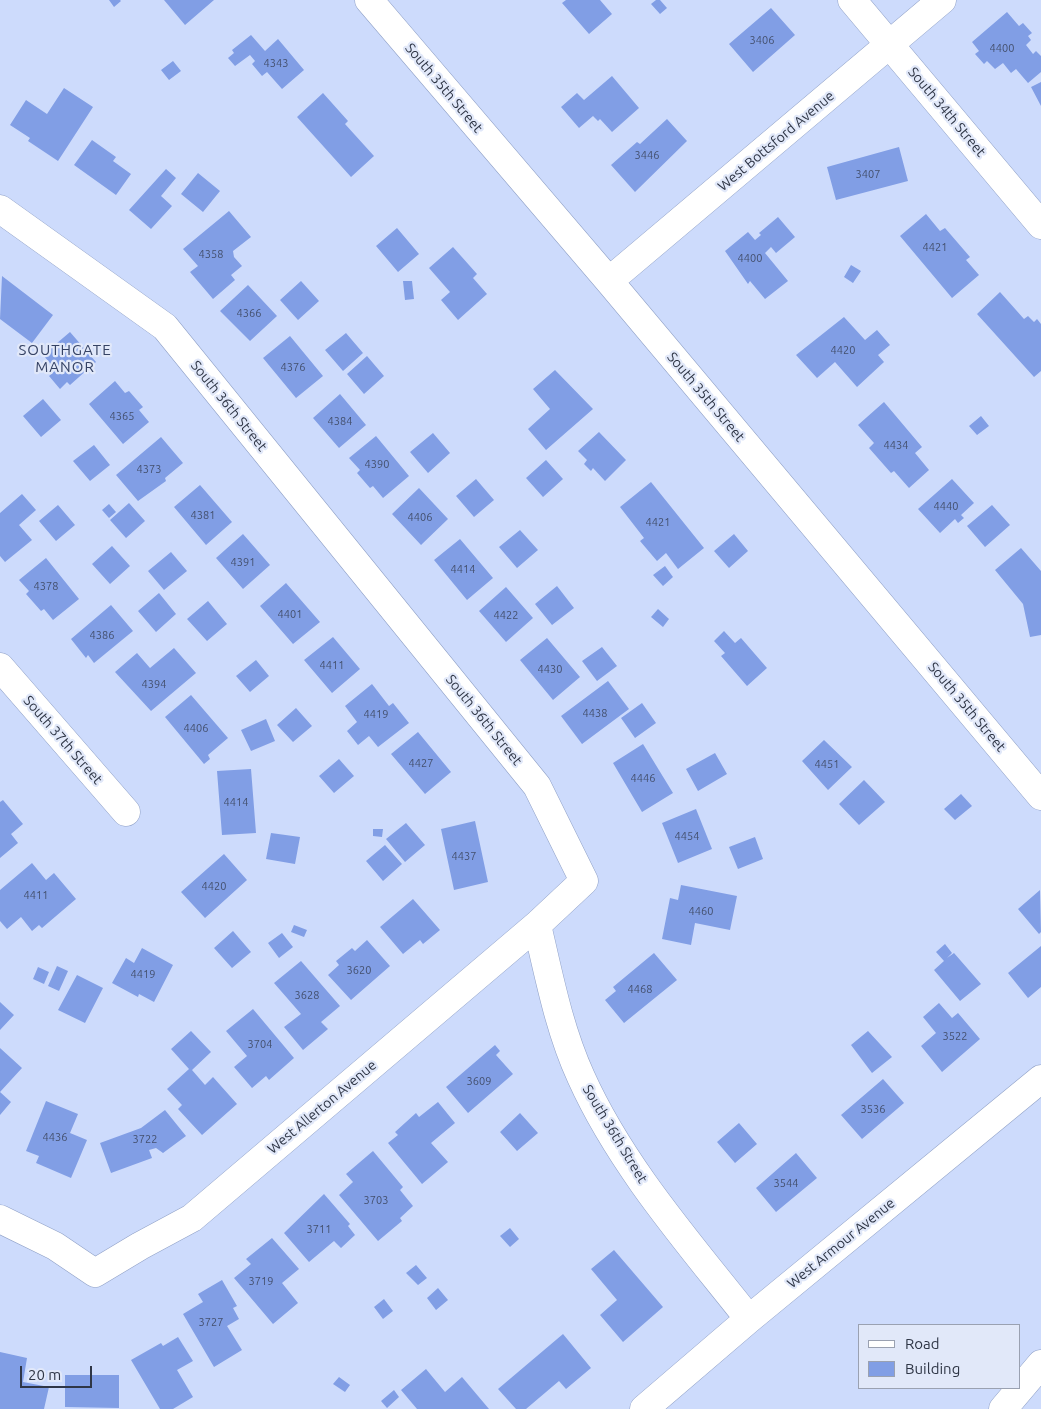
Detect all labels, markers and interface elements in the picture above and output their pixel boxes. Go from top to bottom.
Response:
house number: 3406 [750,33,774,47]
street label: South 35th Street [402,40,486,136]
house number: 4400 [990,41,1014,55]
house number: 4343 [264,56,288,70]
street label: South 34th Street [905,64,989,160]
street label: West Bottsford Avenue [714,87,838,195]
house number: 3446 [635,148,659,162]
house number: 3407 [856,167,880,181]
house number: 4421 [923,240,947,254]
house number: 4358 [199,247,223,261]
house number: 4400 [738,251,762,265]
house number: 4366 [237,306,261,320]
district label: SOUTHGATE MANOR [17,341,113,376]
house number: 4420 [831,343,855,357]
street label: South 35th Street [664,349,748,445]
street label: South 36th Street [187,357,271,455]
house number: 4376 [281,360,305,374]
house number: 4365 [110,409,134,423]
house number: 4384 [328,414,352,428]
house number: 4434 [884,438,908,452]
house number: 4390 [365,457,389,471]
house number: 4373 [137,462,161,476]
house number: 4440 [934,499,958,513]
house number: 4381 [191,508,215,522]
house number: 4406 [408,510,432,524]
house number: 4421 [646,515,670,529]
house number: 4391 [231,555,255,569]
house number: 4414 [451,562,475,576]
house number: 4378 [34,579,58,593]
house number: 4401 [278,607,302,621]
house number: 4422 [494,608,518,622]
house number: 4386 [90,628,114,642]
house number: 4411 [320,658,344,672]
street label: South 35th Street [925,659,1009,755]
house number: 4430 [538,662,562,676]
street label: South 36th Street [442,671,526,769]
house number: 4394 [142,677,166,691]
street label: South 37th Street [20,692,106,788]
house number: 4438 [583,706,607,720]
house number: 4419 [364,707,388,721]
house number: 4406 [184,721,208,735]
house number: 4427 [409,756,433,770]
house number: 4451 [815,757,839,771]
house number: 4446 [631,771,655,785]
house number: 4414 [224,795,248,809]
house number: 4454 [675,829,699,843]
house number: 4437 [452,849,476,863]
house number: 4420 [202,879,226,893]
house number: 4411 [24,888,48,902]
house number: 4460 [689,904,713,918]
house number: 3620 [347,963,371,977]
house number: 4419 [131,967,155,981]
house number: 4468 [628,982,652,996]
house number: 3628 [295,988,319,1002]
house number: 3522 [943,1029,967,1043]
house number: 3704 [248,1037,272,1051]
street label: West Allerton Avenue [264,1057,380,1157]
house number: 3609 [467,1074,491,1088]
street label: South 36th Street [579,1082,651,1186]
house number: 3536 [861,1102,885,1116]
house number: 4436 [43,1130,67,1144]
house number: 3722 [133,1132,157,1146]
house number: 3544 [774,1176,798,1190]
house number: 3703 [364,1193,388,1207]
street label: West Armour Avenue [784,1194,898,1292]
house number: 3711 [307,1222,331,1236]
house number: 3719 [249,1274,273,1288]
house number: 3727 [199,1315,223,1329]
legend [858,1324,1021,1389]
text: Road [905,1335,940,1352]
scale bar [22,1356,95,1388]
text: Building [905,1360,960,1377]
text: 20 m [28,1366,61,1383]

